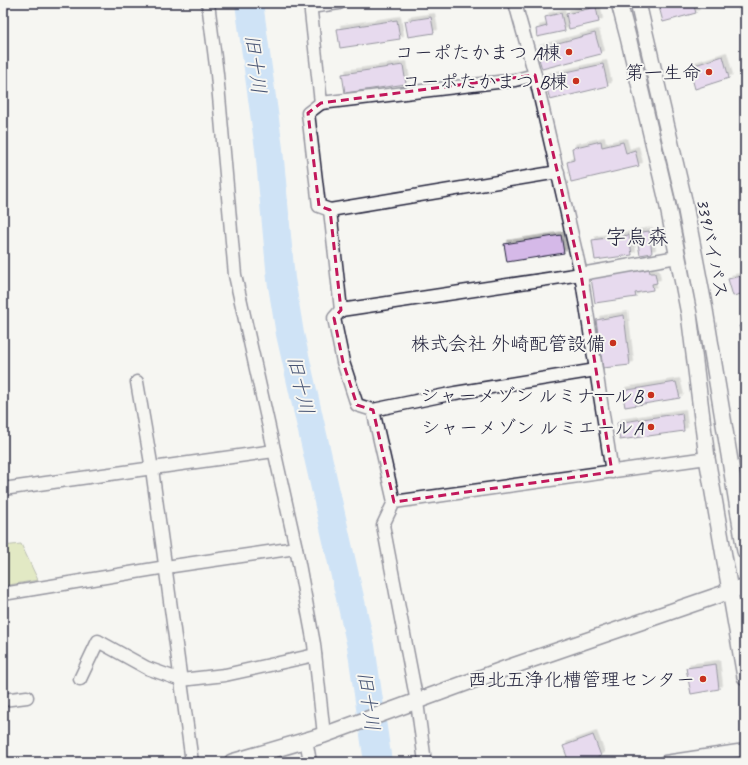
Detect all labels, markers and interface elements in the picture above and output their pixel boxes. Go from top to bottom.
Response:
water label: 旧十川 [239,33,272,95]
place label: コーポたかまつ A棟 [395,41,561,65]
marker: コーポたかまつ A棟 [564,47,574,57]
place label: 第一生命 [625,61,701,85]
marker: 第一生命 [704,67,714,77]
place label: コーポたかまつ B棟 [402,70,568,94]
marker: コーポたかまつ B棟 [571,76,581,86]
street label: 339バイパス [691,196,733,300]
district label: 字烏森 [606,224,669,250]
place label: 株式会社 外崎配管設備 [410,332,605,356]
marker: 株式会社 外崎配管設備 [608,338,618,348]
water label: 旧十川 [282,353,319,417]
place label: シャーメゾン ルミナ―ルB [420,384,644,408]
marker: シャーメゾン ルミナ―ルB [646,390,656,400]
place label: シャーメゾン ルミエールA [421,416,644,440]
marker: シャーメゾン ルミエールA [646,422,656,432]
place label: 西北五浄化槽管理センター [468,668,695,692]
water label: 旧十川 [352,670,385,733]
marker: 西北五浄化槽管理センター [698,674,708,684]

